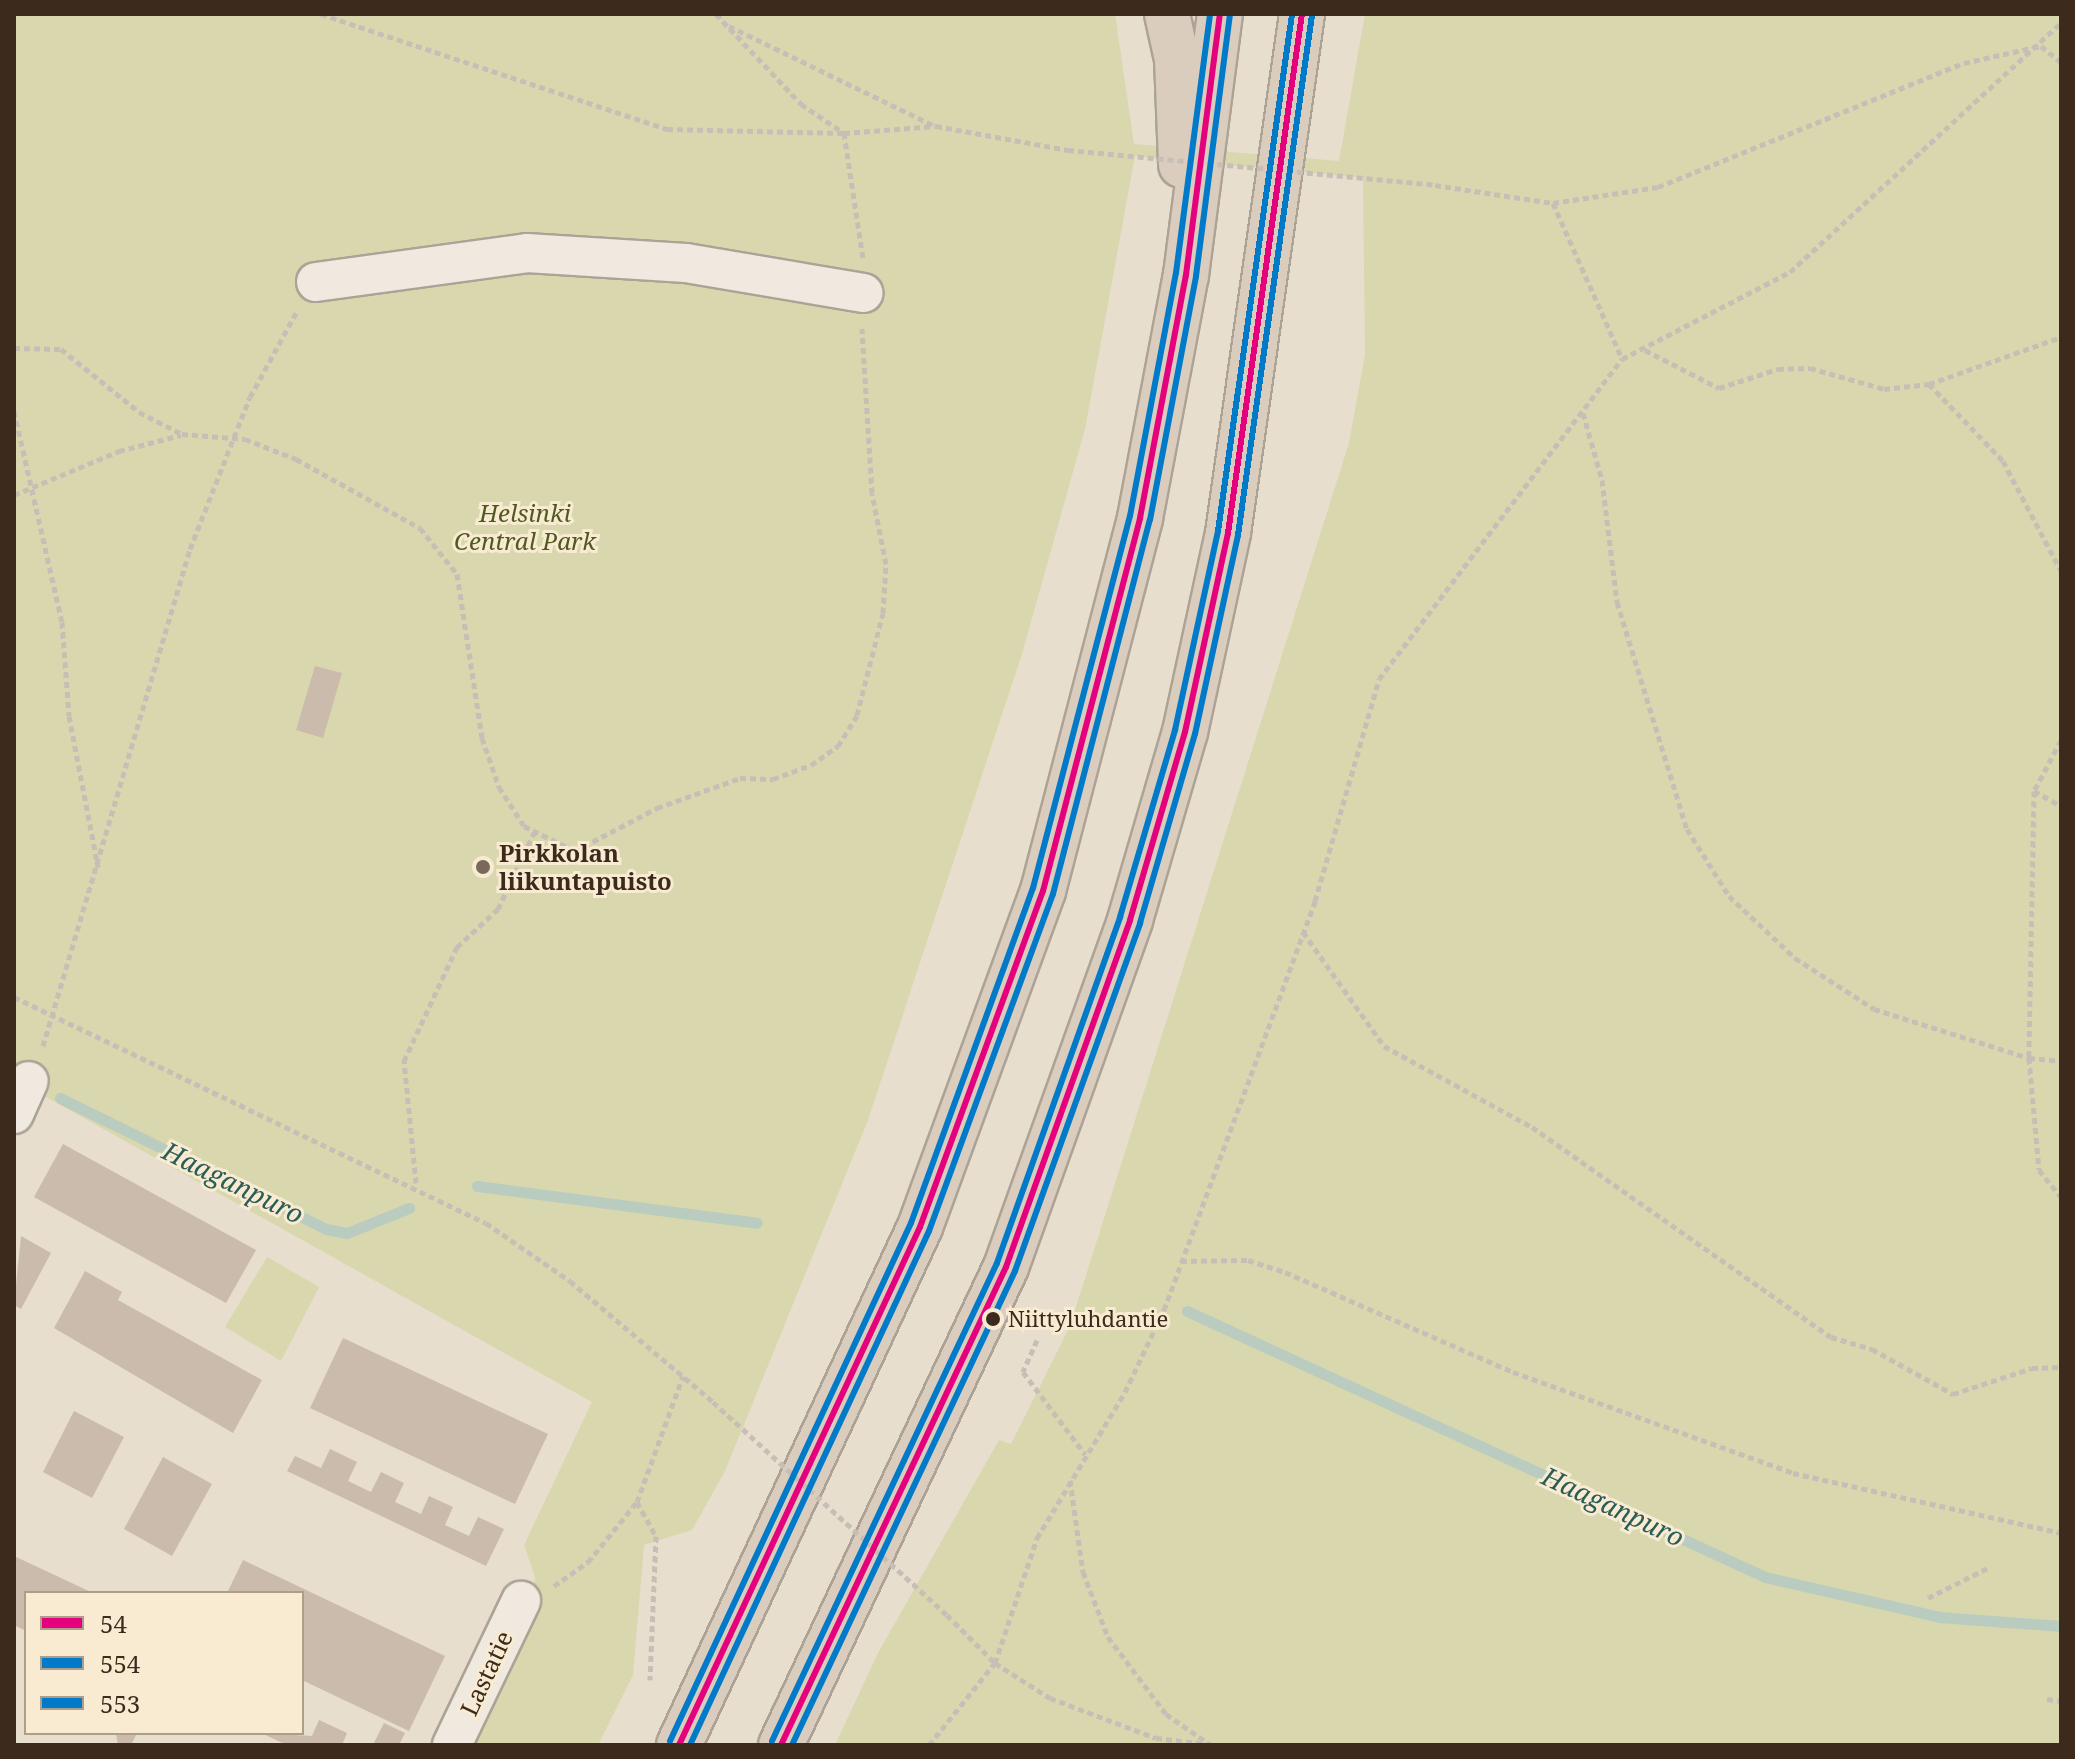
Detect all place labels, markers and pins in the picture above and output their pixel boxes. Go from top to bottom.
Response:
place label: Pirkkolan liikuntapuisto [499,839,672,895]
marker: Pirkkolan liikuntapuisto [474,858,492,876]
place label: Niittyluhdantie [1008,1306,1168,1332]
marker: Niittyluhdantie [985,1311,1001,1327]

